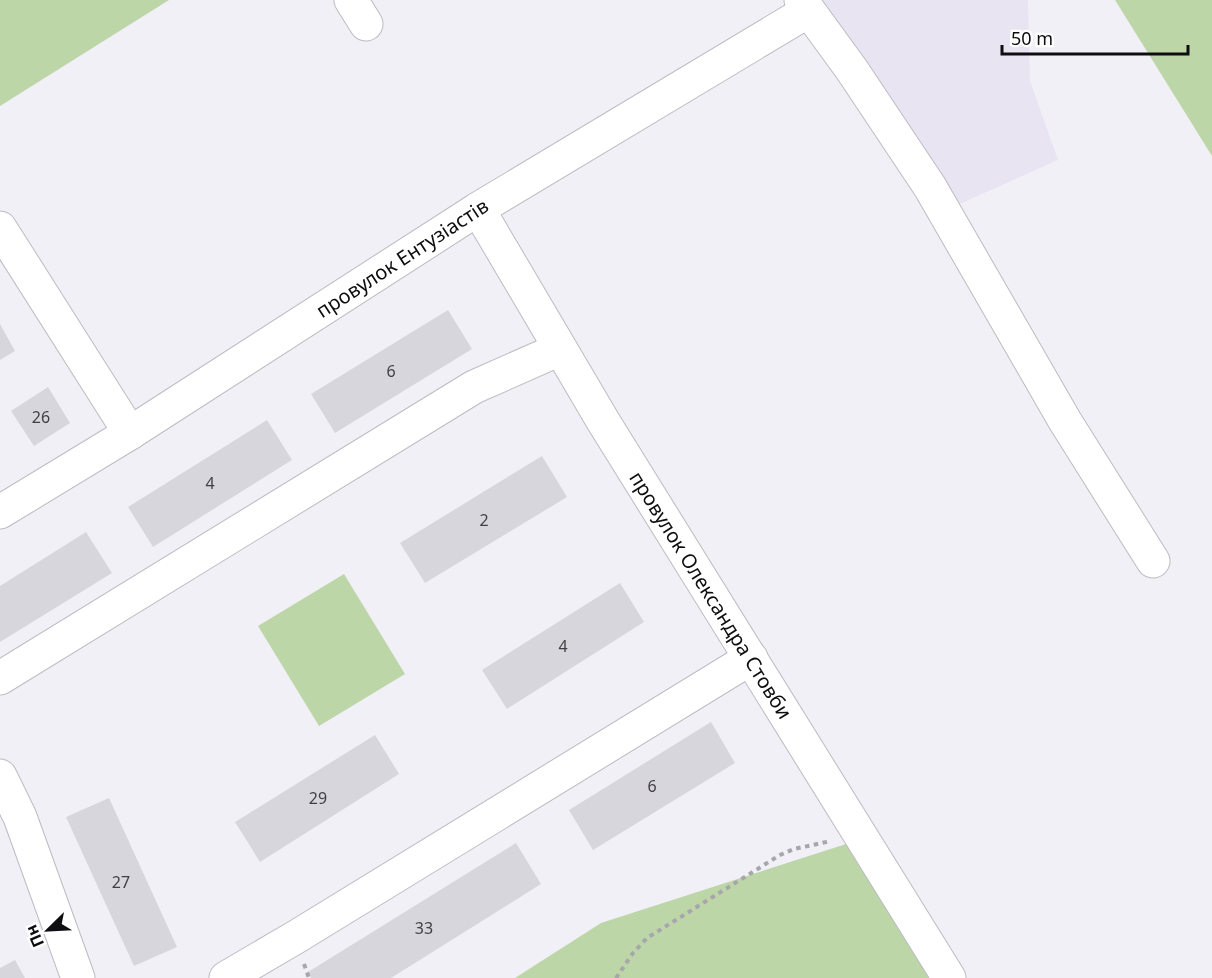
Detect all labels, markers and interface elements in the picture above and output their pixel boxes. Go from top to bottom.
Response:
scale bar [1002,18,1188,56]
text: 50 m [1011,26,1053,50]
street label: провулок Ентузіастів [311,192,493,324]
house number: 6 [386,360,396,382]
house number: 26 [32,406,50,428]
street label: провулок Олександра Стовби [623,466,799,724]
house number: 4 [205,472,215,494]
house number: 2 [479,509,489,531]
house number: 4 [558,635,568,657]
house number: 6 [647,775,657,797]
house number: 29 [309,787,327,809]
house number: 27 [112,871,130,893]
north arrow [18,900,78,960]
house number: 33 [415,917,433,939]
text: Пн [20,921,49,951]

